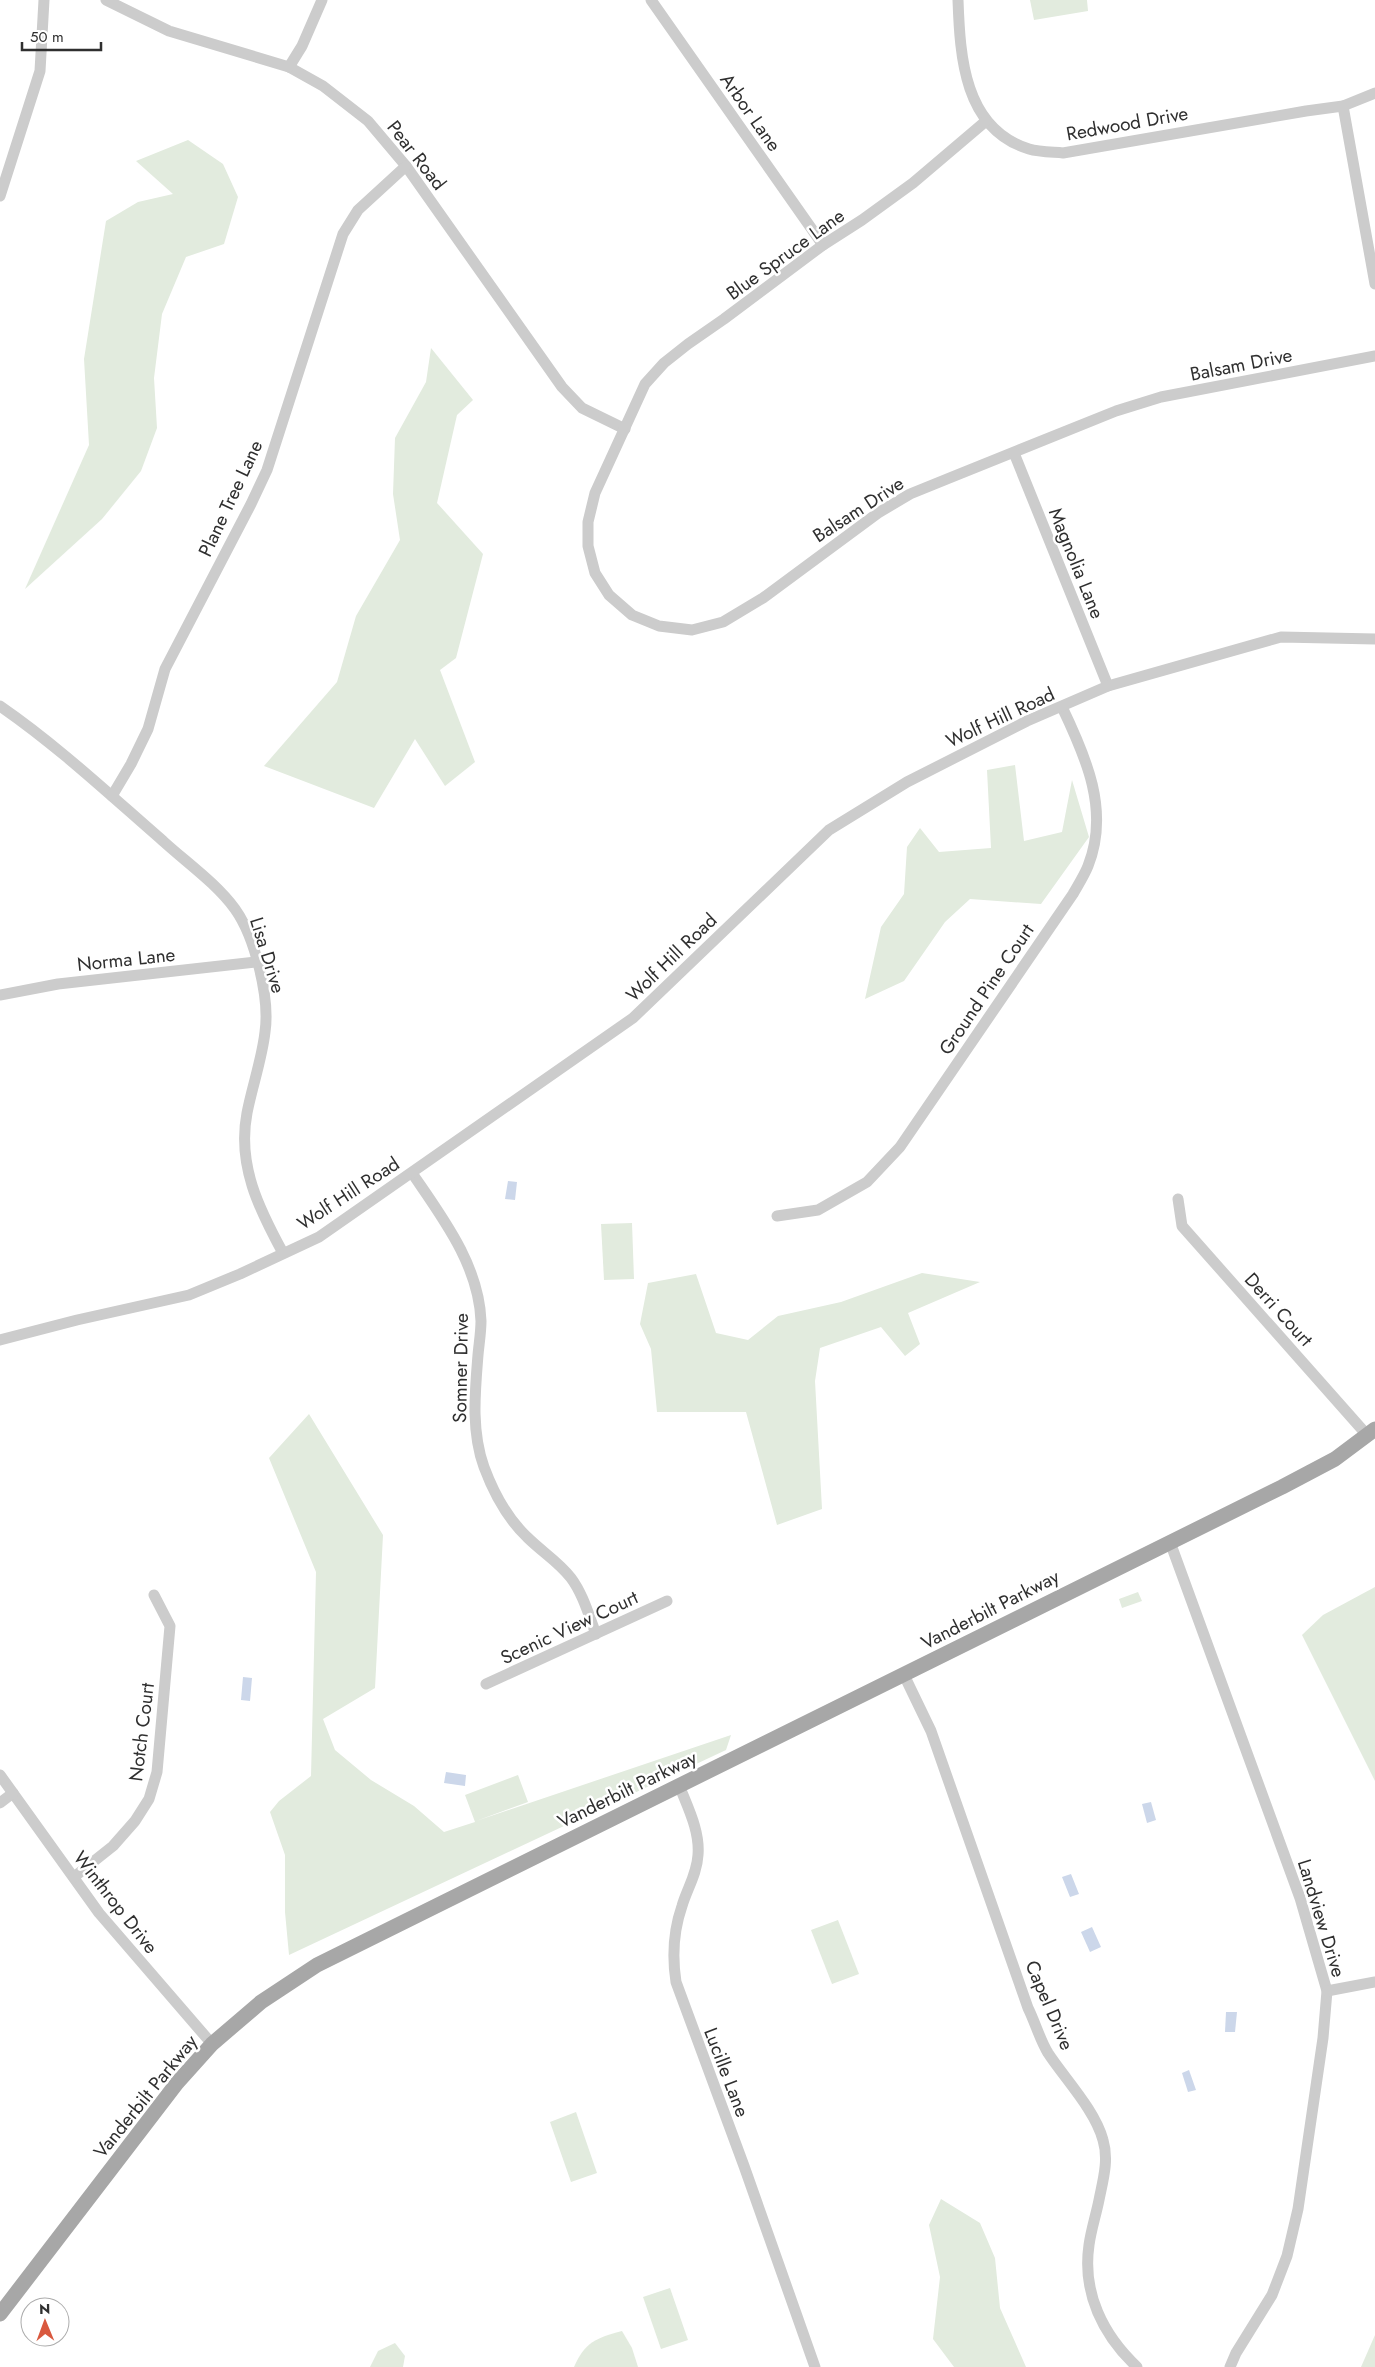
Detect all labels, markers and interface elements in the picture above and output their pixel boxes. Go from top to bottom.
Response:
scale bar [22,20,101,52]
text: 50 m [30,26,64,48]
street label: Arbor Lane [714,68,788,157]
street label: Redwood Drive [1064,99,1190,148]
street label: Pear Road [381,115,452,196]
street label: Blue Spruce Lane [721,202,850,307]
street label: Balsam Drive [1188,341,1295,388]
street label: Plane Tree Lane [192,435,269,561]
street label: Balsam Drive [807,470,909,549]
street label: Magnolia Lane [1042,504,1111,623]
street label: Wolf Hill Road [941,680,1059,754]
street label: Wolf Hill Road [620,907,723,1008]
street label: Lisa Drive [243,914,292,997]
street label: Ground Pine Court [932,918,1041,1060]
street label: Norma Lane [76,941,177,978]
street label: Wolf Hill Road [292,1150,405,1237]
street label: Derri Court [1238,1267,1319,1352]
street label: Somner Drive [446,1313,475,1423]
street label: Vanderbilt Parkway [916,1563,1065,1656]
street label: Scenic View Court [496,1584,643,1671]
street label: Notch Court [122,1681,161,1783]
street label: Vanderbilt Parkway [553,1744,702,1835]
street label: Winthrop Drive [67,1845,164,1959]
street label: Landview Drive [1291,1856,1352,1981]
street label: Capel Drive [1019,1956,1081,2054]
street label: Lucille Lane [697,2024,756,2121]
street label: Vanderbilt Parkway [87,2028,204,2164]
north arrow [20,2297,70,2347]
text: N [39,2299,51,2319]

